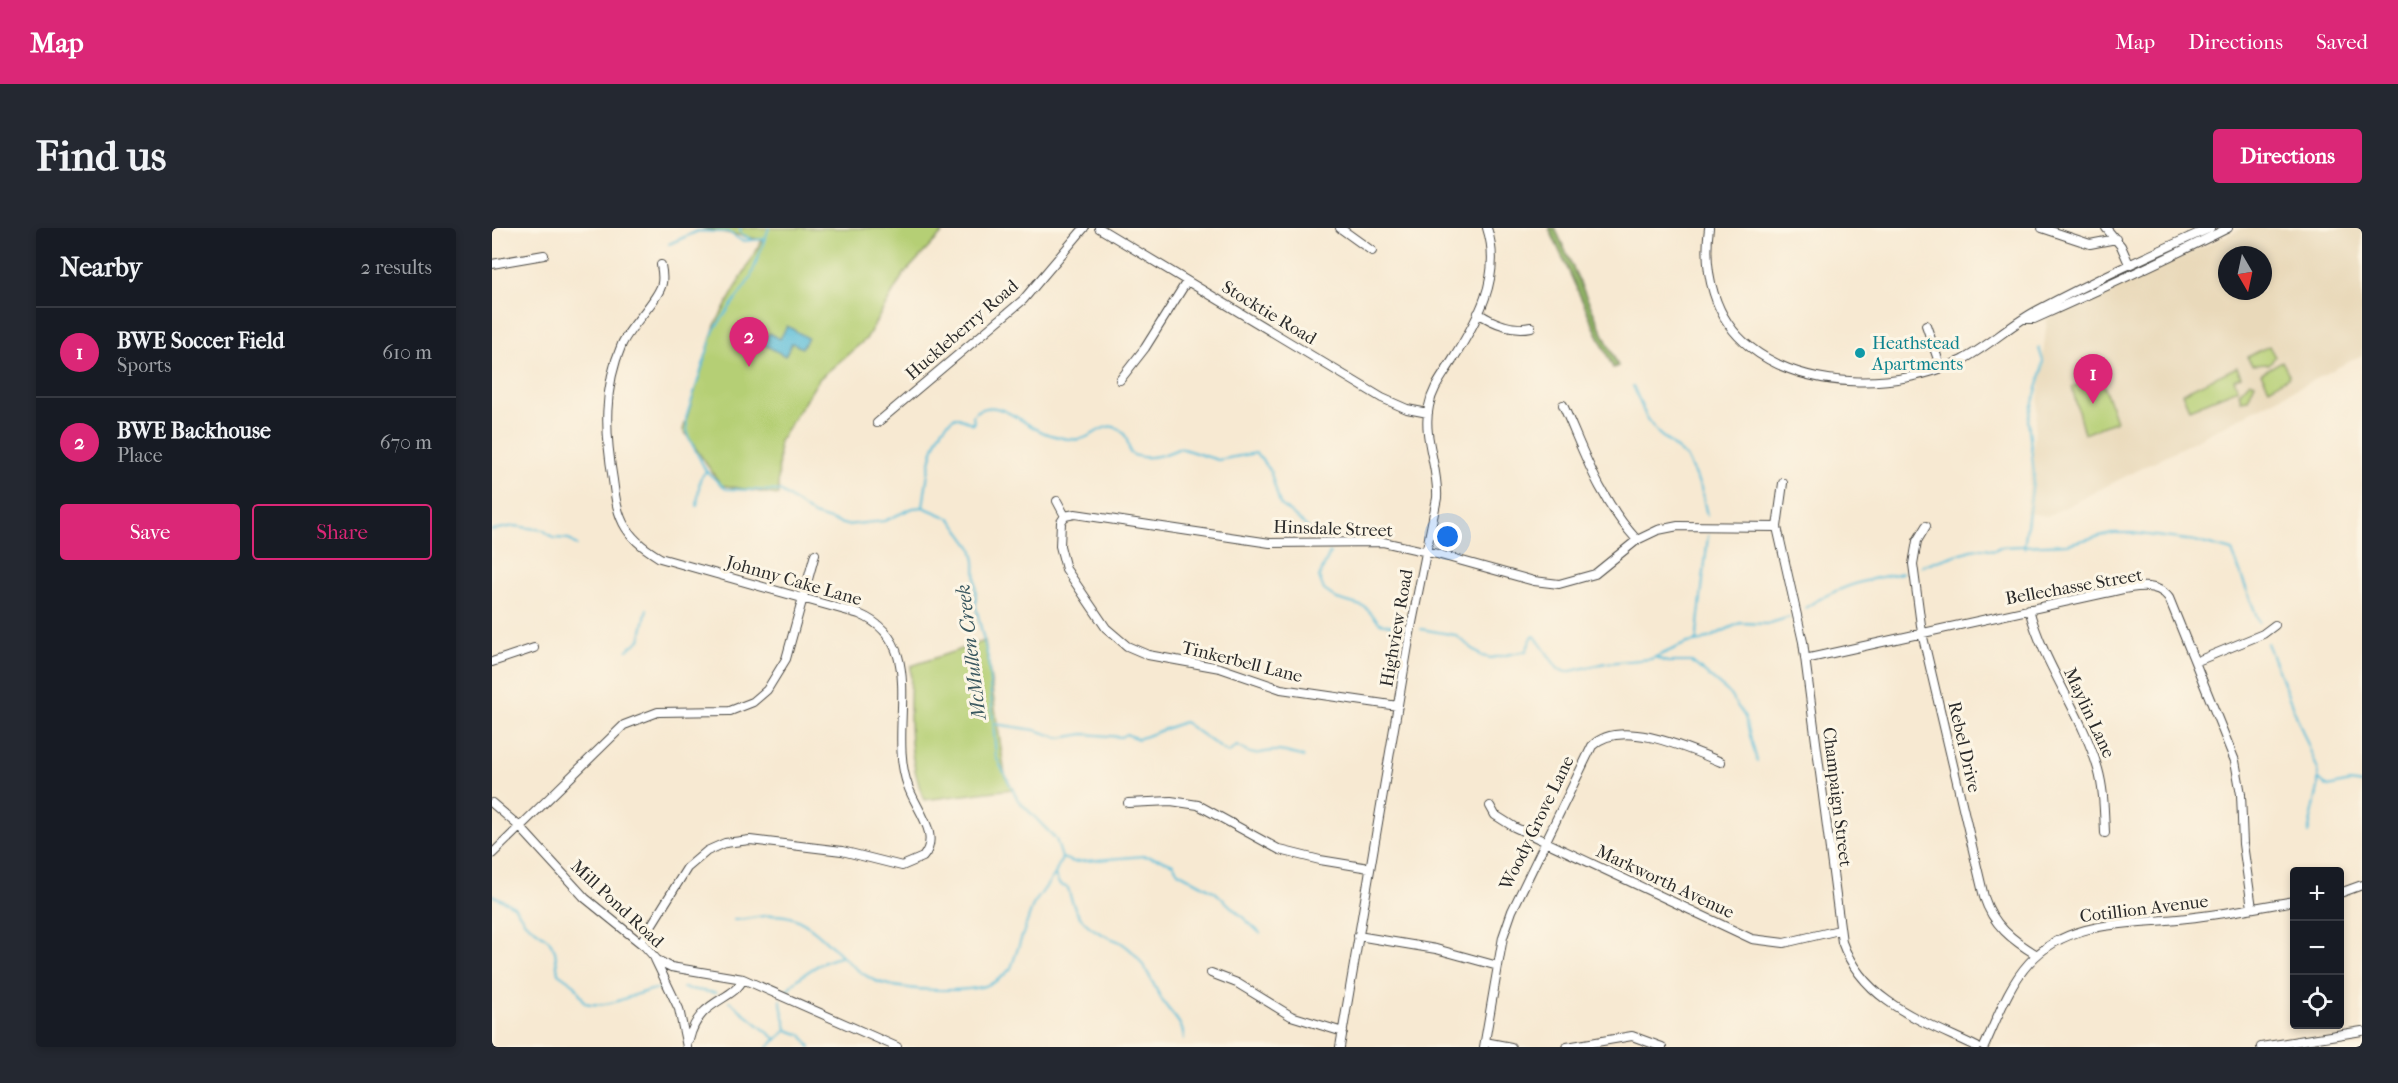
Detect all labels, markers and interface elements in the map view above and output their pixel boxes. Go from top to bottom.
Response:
text: Map [30,26,84,59]
text: Map [2115,30,2155,54]
text: Directions [2188,30,2283,54]
text: Saved [2316,30,2368,54]
button: Directions [2213,129,2362,183]
text: Find us [36,132,166,181]
north arrow [2218,246,2272,300]
text: Nearby [60,252,142,283]
text: 2 results [361,256,432,279]
street label: Huckleberry Road [901,275,1023,385]
street label: Stocktie Road [1218,277,1320,350]
pin: 2 [730,318,768,367]
text: BWE Soccer Field [117,328,285,354]
place label: Heathstead Apartments [1871,333,1963,375]
text: 1 [76,341,83,364]
text: 610 m [382,341,432,364]
marker: Heathstead Apartments [1853,346,1867,360]
text: Sports [117,354,171,377]
pin: 1 [2074,354,2112,404]
text: BWE Backhouse [117,418,271,444]
text: 2 [74,431,85,454]
text: 670 m [380,431,432,454]
text: Place [117,444,163,467]
button: Save [60,504,240,560]
button: Share [252,504,432,560]
street label: Hinsdale Street [1273,516,1394,542]
your location [1433,522,1462,551]
street label: Johnny Cake Lane [722,551,864,610]
street label: Bellechasse Street [2004,564,2145,609]
street label: Highview Road [1376,567,1418,689]
water label: McMullen Creek [951,583,991,723]
street label: Tinkerbell Lane [1179,637,1305,687]
street label: Maylin Lane [2059,665,2119,762]
street label: Rebel Drive [1943,699,1985,795]
street label: Champaign Street [1818,726,1856,869]
street label: Woody Grove Lane [1495,752,1579,894]
street label: Markworth Avenue [1593,841,1737,923]
street label: Mill Pond Road [566,856,668,952]
map controls [2290,867,2344,1029]
button: + [2290,867,2344,921]
street label: Cotillion Avenue [2078,891,2210,927]
button: − [2290,921,2344,975]
button: locate [2290,975,2344,1029]

